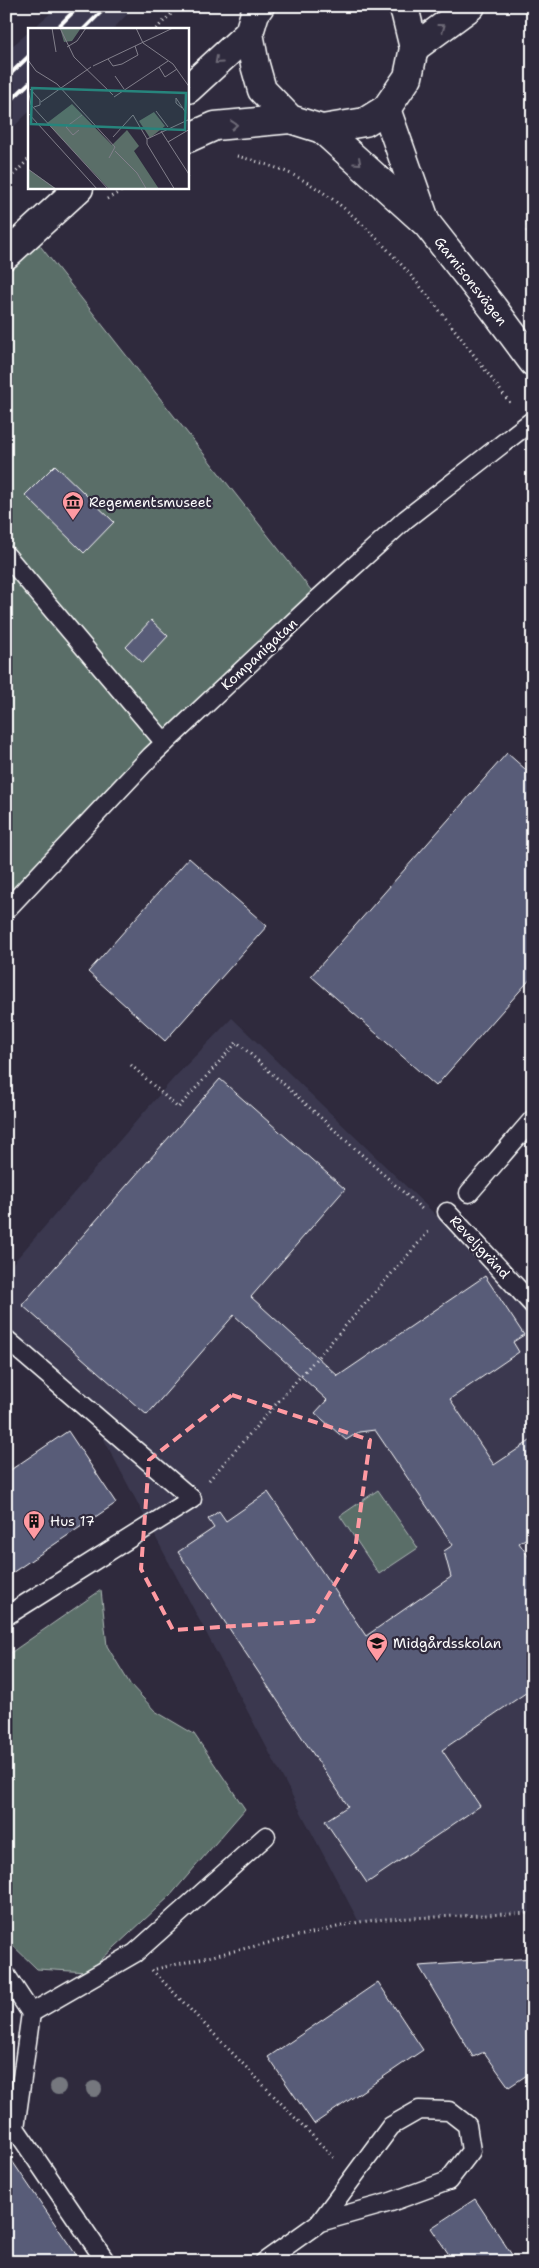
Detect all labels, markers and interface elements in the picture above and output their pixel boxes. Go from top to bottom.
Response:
one-way arrow [436,25,445,33]
inset map [28,28,189,189]
one-way arrow [215,55,224,64]
one-way arrow [230,119,238,130]
one-way arrow [352,156,361,165]
street label: Garnisonsvägen [431,233,512,330]
museum icon: Regementsmuseet [61,490,85,521]
place label: Regementsmuseet [89,493,212,511]
street label: Kompanigatan [217,614,301,694]
street label: Reveljgränd [446,1212,514,1283]
building icon: Hus 17 [22,1509,46,1540]
place label: Hus 17 [50,1512,95,1530]
school or university icon: Midgårdsskolan [365,1631,389,1662]
place label: Midgårdsskolan [393,1634,502,1652]

